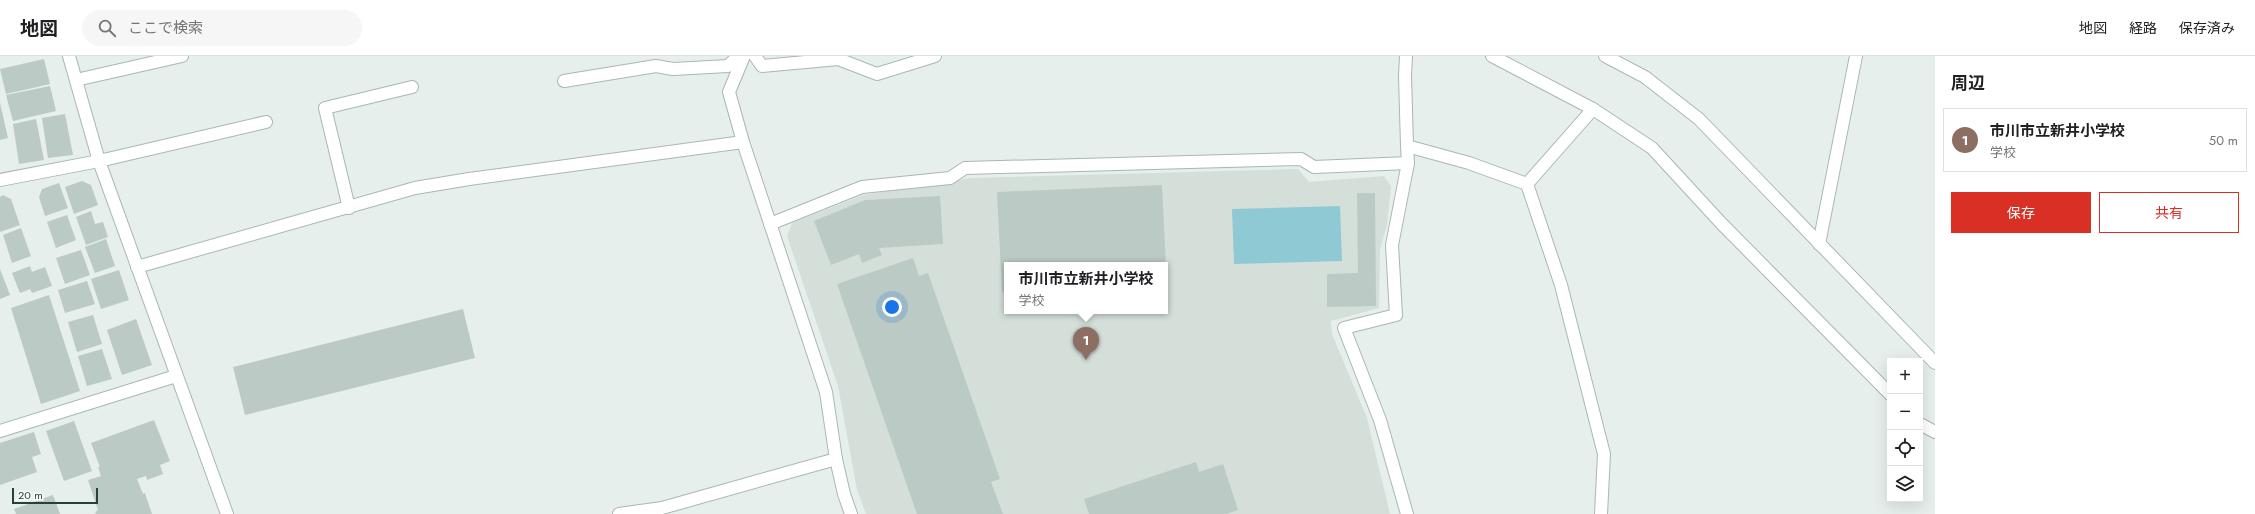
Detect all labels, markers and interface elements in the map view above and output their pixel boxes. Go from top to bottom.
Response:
search box [82,10,362,46]
text: 地図 [20,15,58,42]
icon: search [96,17,118,39]
text: ここで検索 [128,17,203,39]
text: 地図 [2079,18,2107,38]
text: 経路 [2129,18,2157,38]
text: 保存済み [2179,18,2235,38]
text: 周辺 [1951,71,1985,95]
text: 市川市立新井小学校 [1990,120,2125,142]
text: 1 [1962,131,1968,150]
text: 50 m [2209,131,2238,150]
text: 学校 [1990,143,2016,162]
button: 保存 [1951,192,2091,233]
button: 共有 [2099,192,2239,233]
popup [1004,262,1168,314]
text: 市川市立新井小学校 [1018,268,1154,290]
text: 学校 [1018,291,1045,310]
your location [882,297,902,317]
pin: 1 [1073,327,1099,360]
map controls [1887,358,1923,502]
button: + [1887,358,1923,394]
button: − [1887,394,1923,430]
button: locate [1887,430,1923,466]
button: layers [1887,466,1923,502]
scale bar [12,486,98,505]
text: 20 m [18,487,43,503]

